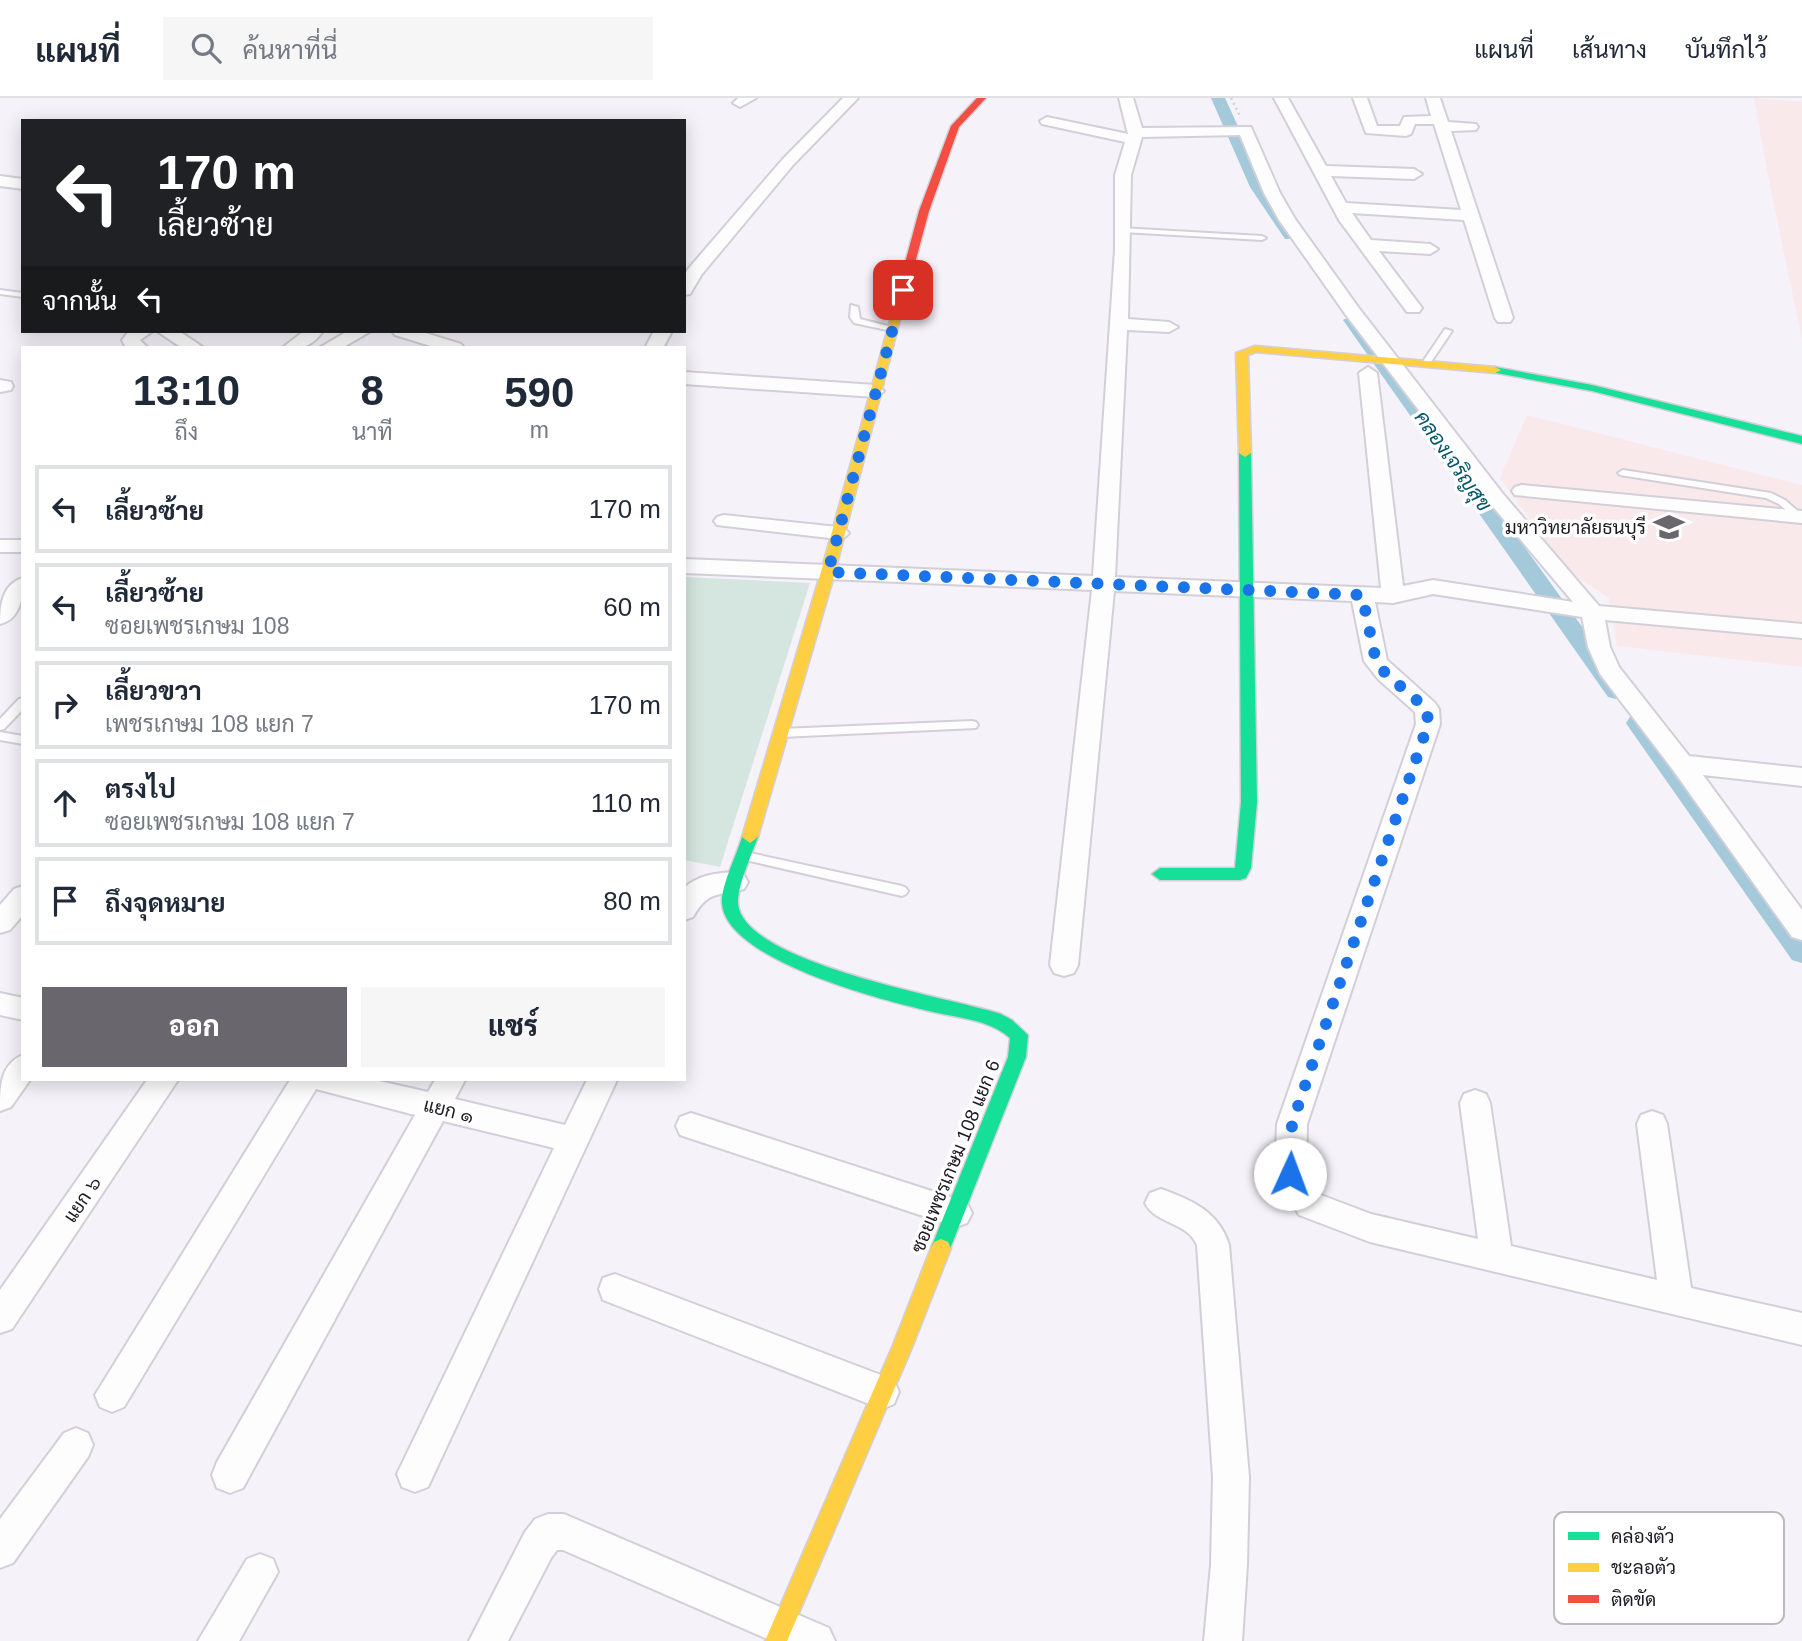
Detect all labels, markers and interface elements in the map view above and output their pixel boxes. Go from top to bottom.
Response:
search box [163,17,653,80]
icon: search [187,29,225,67]
text: แผนที่ [35,32,121,69]
text: ค้นหาที่นี่ [243,35,338,65]
text: แผนที่ [1474,36,1534,63]
text: เส้นทาง [1572,36,1647,63]
text: บันทึกไว้ [1685,36,1767,63]
text: 170 m [157,145,296,199]
icon: left [42,147,133,238]
text: เลี้ยวซ้าย [157,207,274,243]
pin [873,260,933,320]
icon: arrive [884,271,922,309]
icon: left [131,280,169,318]
text: จากนั้น [42,286,117,316]
text: 13:10 [133,367,240,414]
text: 8 [360,367,384,414]
text: 590 [504,369,574,416]
water label: คลองเจริญสุข [1408,406,1497,517]
text: m [530,417,549,443]
text: ถึง [174,419,198,445]
text: นาที [352,419,393,445]
icon: left [46,490,84,528]
text: 170 m [589,494,661,524]
text: เลี้ยวซ้าย [105,496,204,526]
school or university icon: มหาวิทยาลัยธนบุรี [1652,510,1686,544]
place label: มหาวิทยาลัยธนบุรี [1505,515,1646,540]
text: เลี้ยวซ้าย [105,578,204,608]
icon: left [46,588,84,626]
text: 60 m [603,592,661,622]
text: ซอยเพชรเกษม 108 [105,613,289,639]
text: เลี้ยวขวา [105,676,202,706]
icon: right [46,686,84,724]
text: 170 m [589,690,661,720]
text: เพชรเกษม 108 แยก 7 [105,711,314,737]
text: ตรงไป [105,774,176,804]
icon: ahead [46,784,84,822]
text: 110 m [591,788,661,818]
text: ซอยเพชรเกษม 108 แยก 7 [105,809,355,835]
icon: arrive [46,882,84,920]
text: 80 m [603,886,661,916]
text: ถึงจุดหมาย [105,888,226,918]
button: ออก [42,987,347,1067]
button: แชร์ [361,987,665,1067]
street label: ซอยเพชรเกษม 108 แยก 6 [907,1057,1004,1256]
street label: แยก ๑ [422,1094,476,1127]
position arrow [1253,1137,1327,1211]
street label: แยก ๖ [59,1172,105,1226]
legend [1554,1512,1784,1624]
text: คล่องตัว [1611,1525,1675,1547]
text: ชะลอตัว [1611,1557,1676,1578]
text: ติดขัด [1611,1589,1656,1610]

